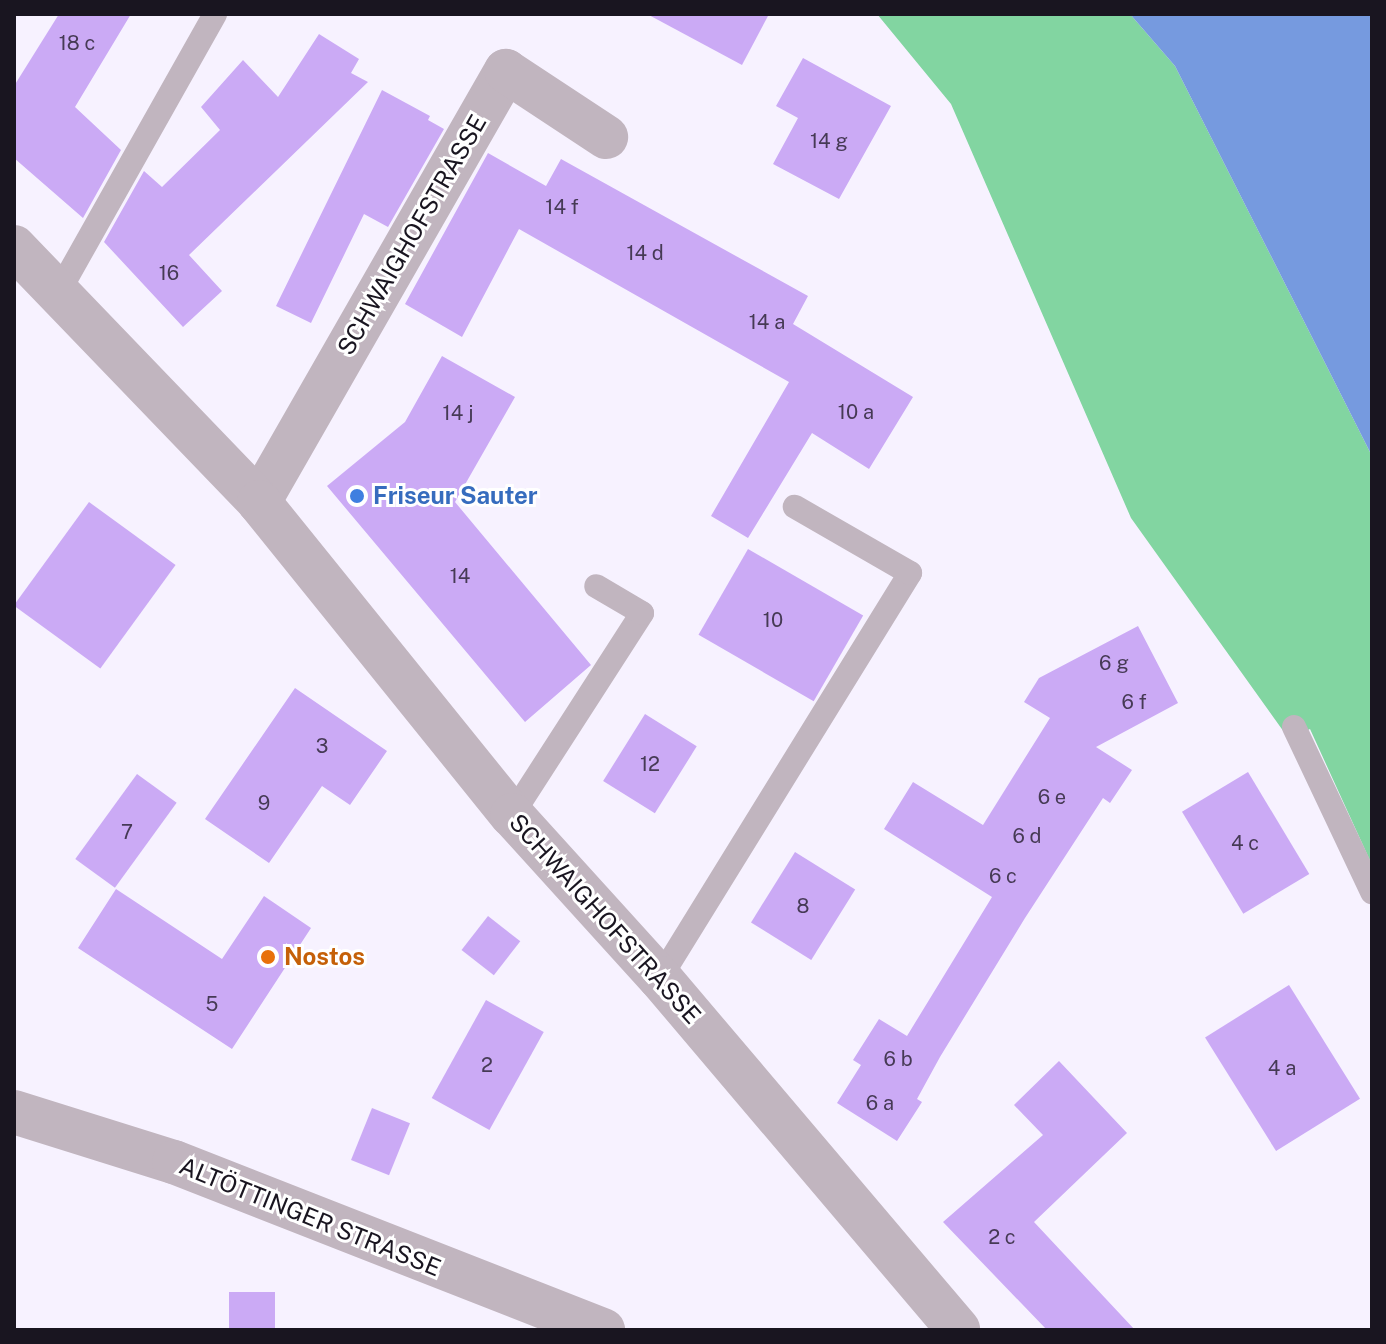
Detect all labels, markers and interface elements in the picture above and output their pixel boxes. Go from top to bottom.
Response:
house number: 18 c [59,31,95,55]
street label: SCHWAIGHOFSTRASSE [331,110,493,360]
house number: 14 g [810,129,848,153]
house number: 14 f [545,195,579,219]
house number: 14 d [626,241,664,265]
house number: 16 [159,261,179,285]
house number: 14 a [749,310,785,334]
house number: 10 a [838,400,874,424]
house number: 14 j [443,401,473,425]
place label: Friseur Sauter [373,482,538,510]
marker: Friseur Sauter [348,487,366,505]
house number: 14 [450,564,470,588]
house number: 10 [763,608,783,632]
house number: 6 g [1099,651,1129,675]
house number: 6 f [1121,690,1147,714]
house number: 3 [316,734,328,758]
house number: 12 [640,752,660,776]
house number: 6 e [1038,785,1066,809]
house number: 9 [258,791,270,815]
street label: SCHWAIGHOFSTRASSE [503,808,707,1030]
house number: 7 [121,820,133,844]
house number: 6 d [1012,824,1042,848]
house number: 4 c [1231,831,1259,855]
house number: 6 c [989,864,1017,888]
house number: 8 [797,894,809,918]
place label: Nostos [284,943,365,971]
marker: Nostos [259,948,277,966]
house number: 5 [206,992,218,1016]
house number: 6 b [883,1047,913,1071]
house number: 2 [481,1053,493,1077]
house number: 4 a [1268,1056,1296,1080]
house number: 6 a [866,1091,894,1115]
street label: ALTÖTTINGER STRASSE [175,1151,445,1283]
house number: 2 c [988,1225,1016,1249]

